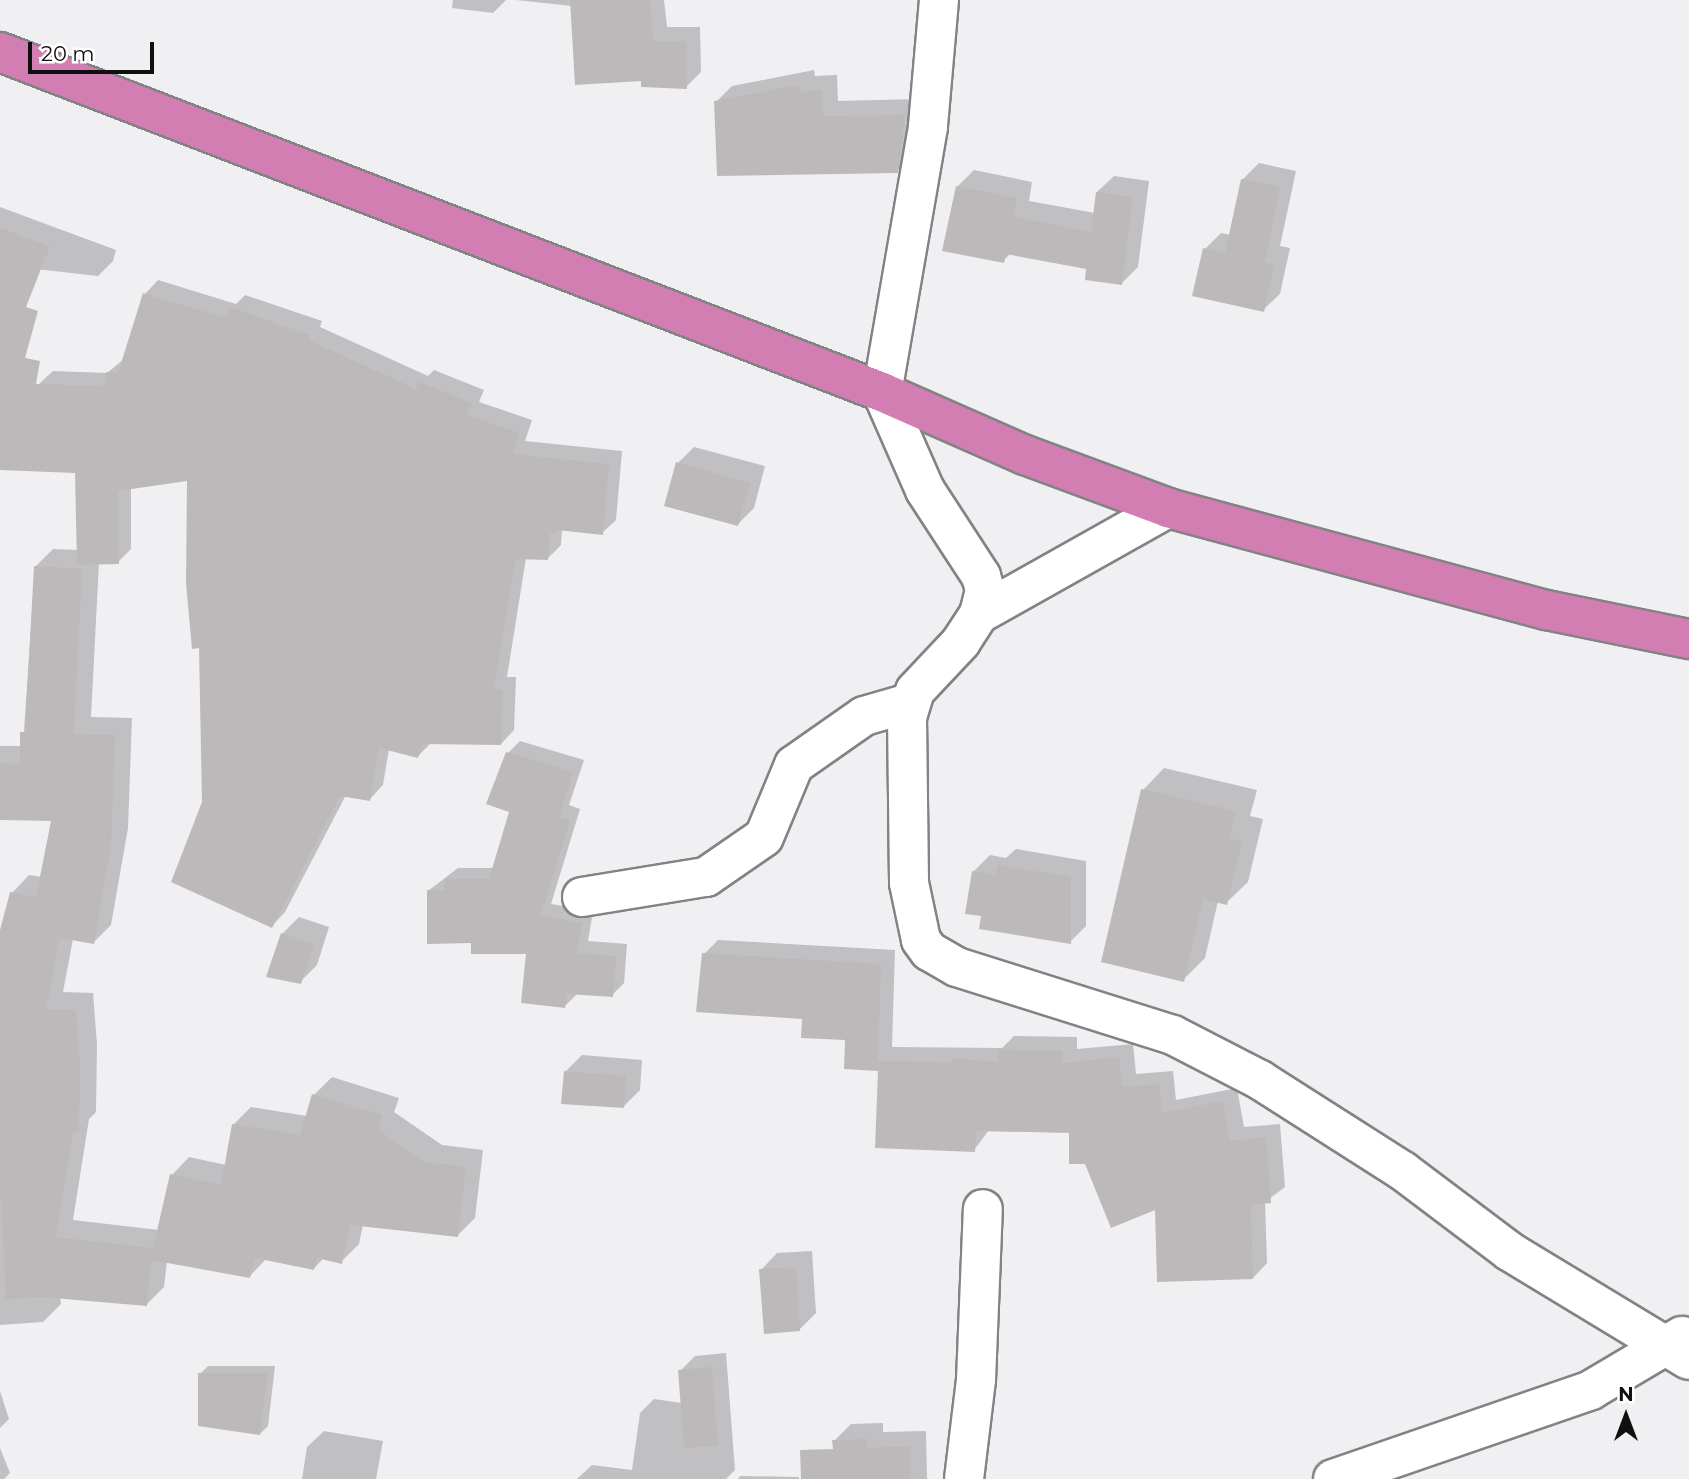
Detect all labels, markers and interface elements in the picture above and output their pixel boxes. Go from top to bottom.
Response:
scale bar [32,28,158,72]
text: 20 m [41,41,95,66]
north arrow [1591,1381,1661,1451]
text: N [1618,1383,1634,1406]

